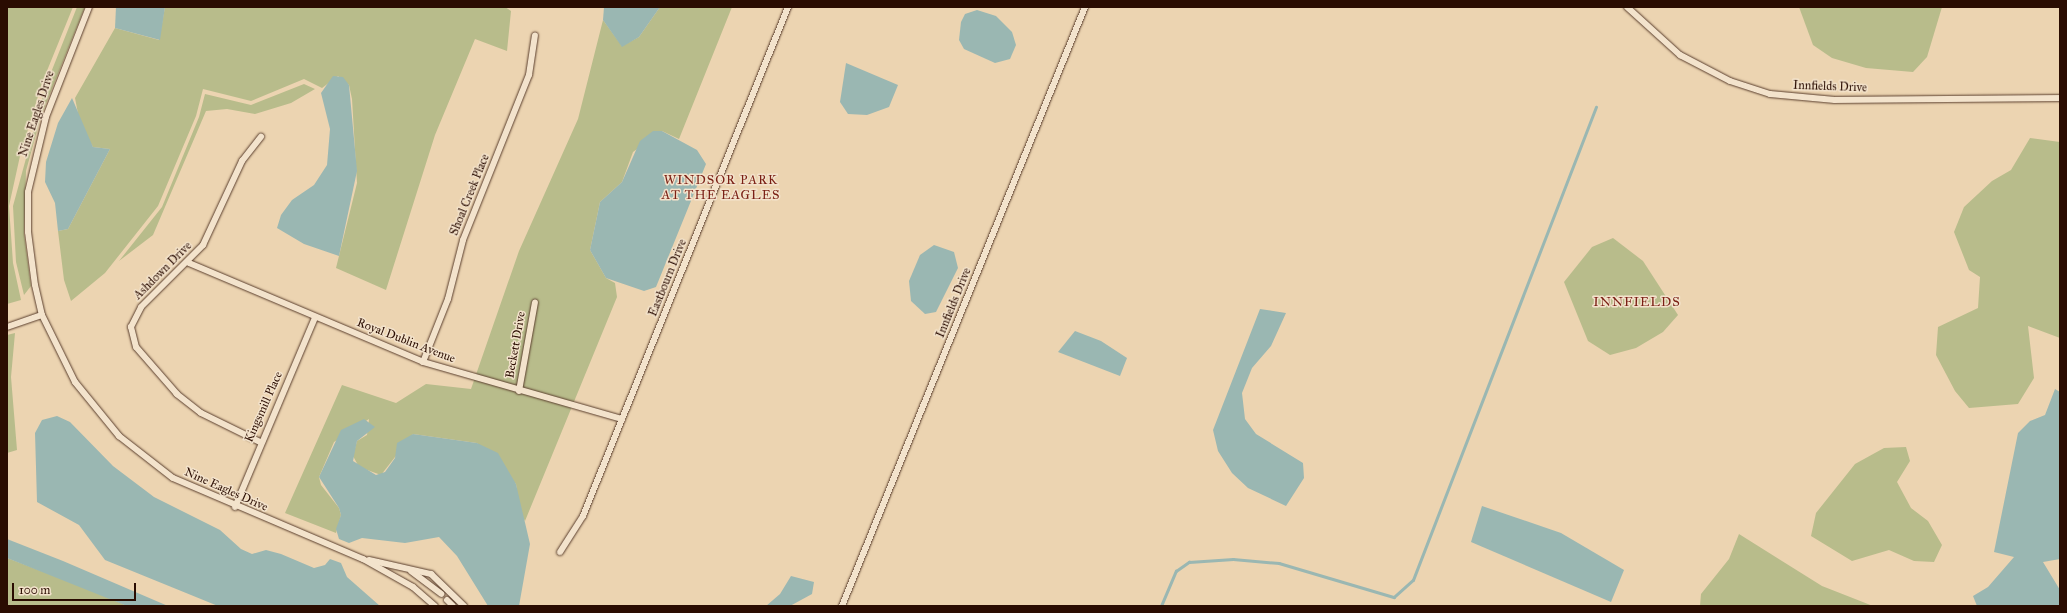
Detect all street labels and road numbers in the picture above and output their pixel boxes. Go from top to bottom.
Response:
street label: Nine Eagles Drive [16,69,58,159]
street label: Innfields Drive [1793,79,1867,95]
street label: Shoal Creek Place [447,152,493,238]
street label: Eastbourn Drive [646,237,690,319]
street label: Ashdown Drive [131,239,195,303]
street label: Innfields Drive [933,266,975,340]
street label: Beckett Drive [503,311,529,379]
street label: Royal Dublin Avenue [355,316,457,366]
street label: Kingsmill Place [242,369,286,445]
street label: Nine Eagles Drive [182,465,270,515]

